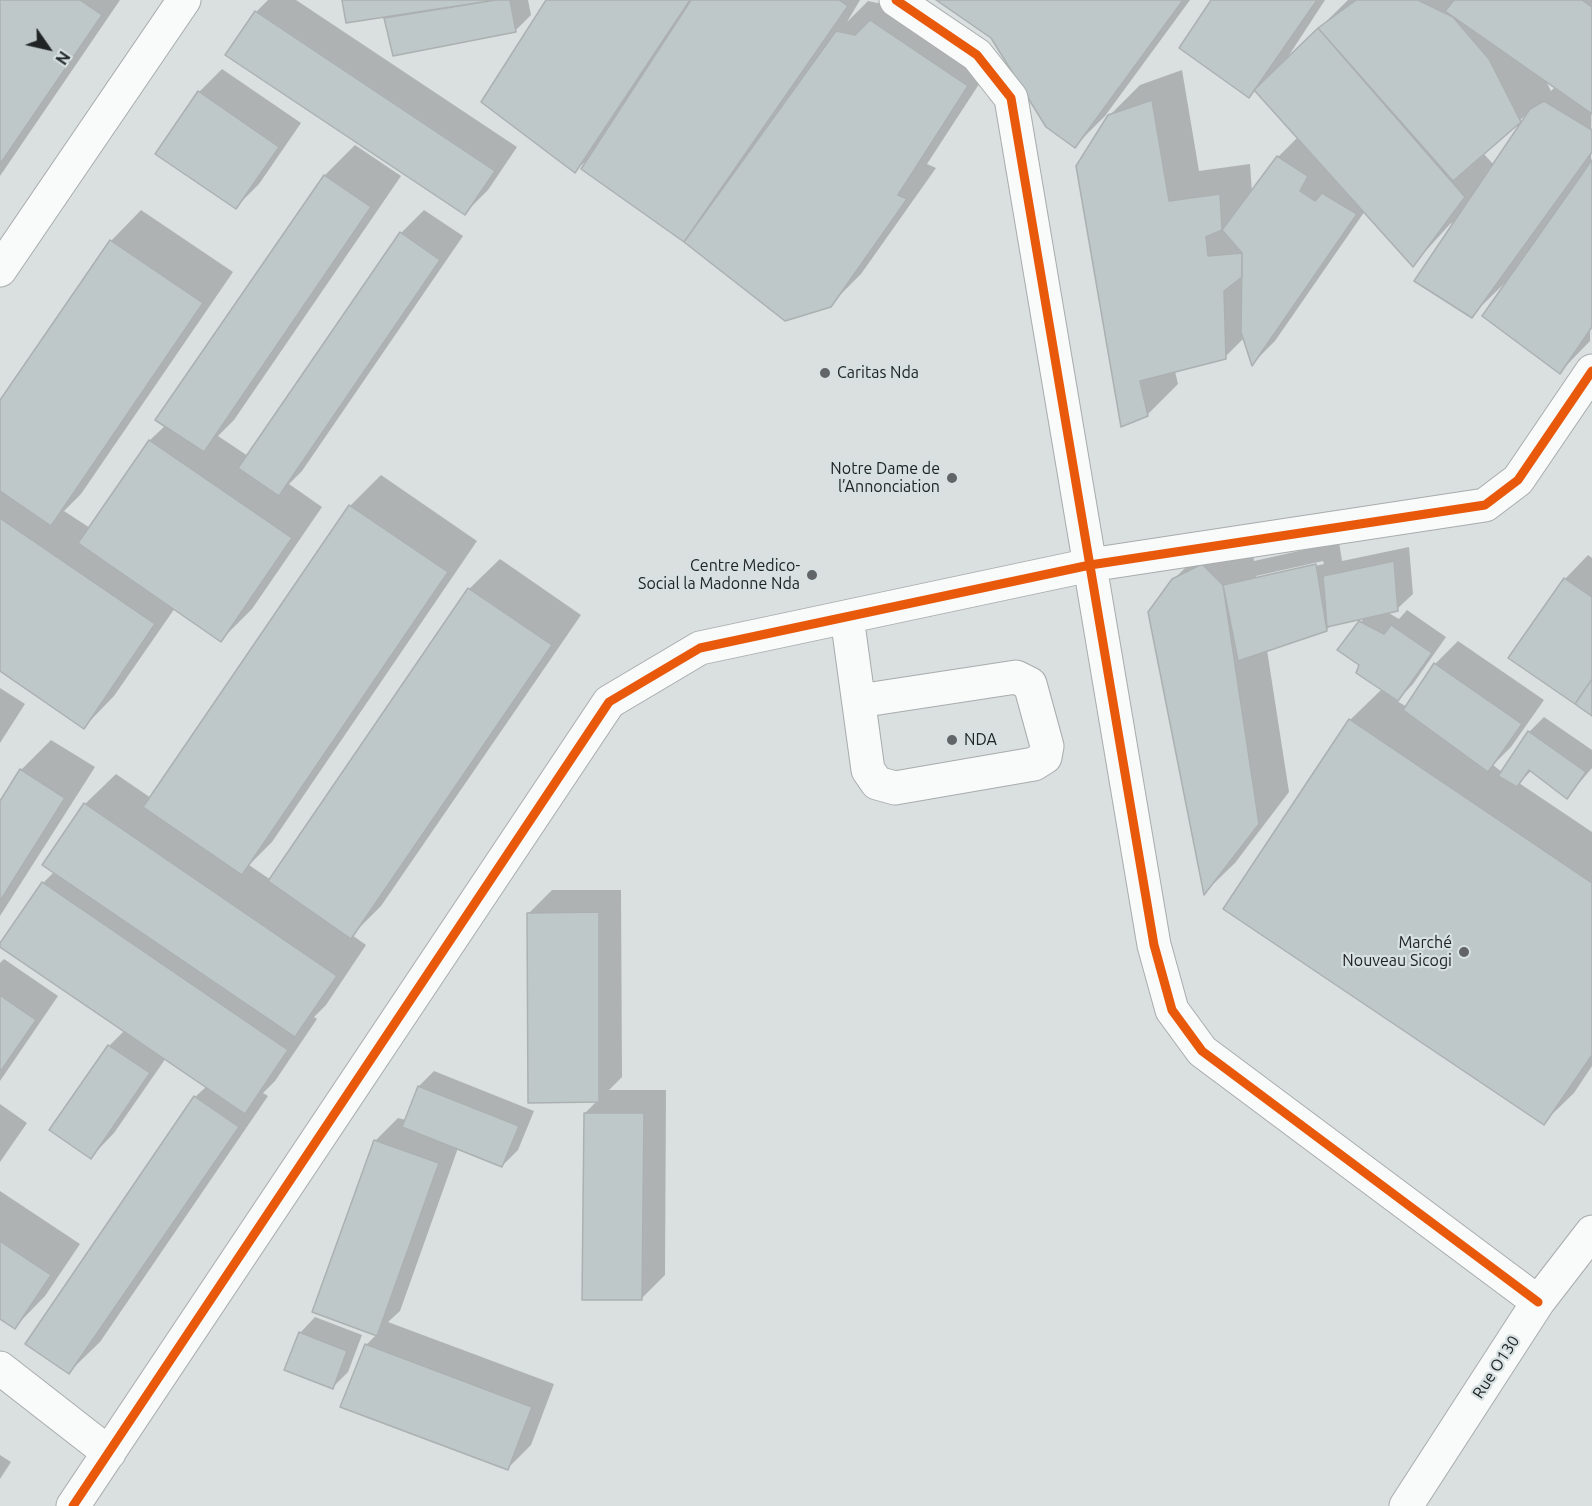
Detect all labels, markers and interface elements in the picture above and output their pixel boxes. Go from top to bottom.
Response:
north arrow [18,18,78,78]
text: N [52,48,74,68]
place label: Caritas Nda [837,363,919,383]
marker: Caritas Nda [818,366,832,380]
place label: Notre Dame de l’Annonciation [830,459,940,497]
marker: Notre Dame de l’Annonciation [945,471,959,485]
place label: Centre Medico- Social la Madonne Nda [638,556,800,594]
marker: Centre Medico- Social la Madonne Nda [805,568,819,582]
place label: NDA [964,730,997,750]
marker: NDA [945,733,959,747]
place label: Marché Nouveau Sicogi [1342,933,1452,971]
marker: Marché Nouveau Sicogi [1457,945,1471,959]
street label: Rue O130 [1469,1332,1523,1402]

